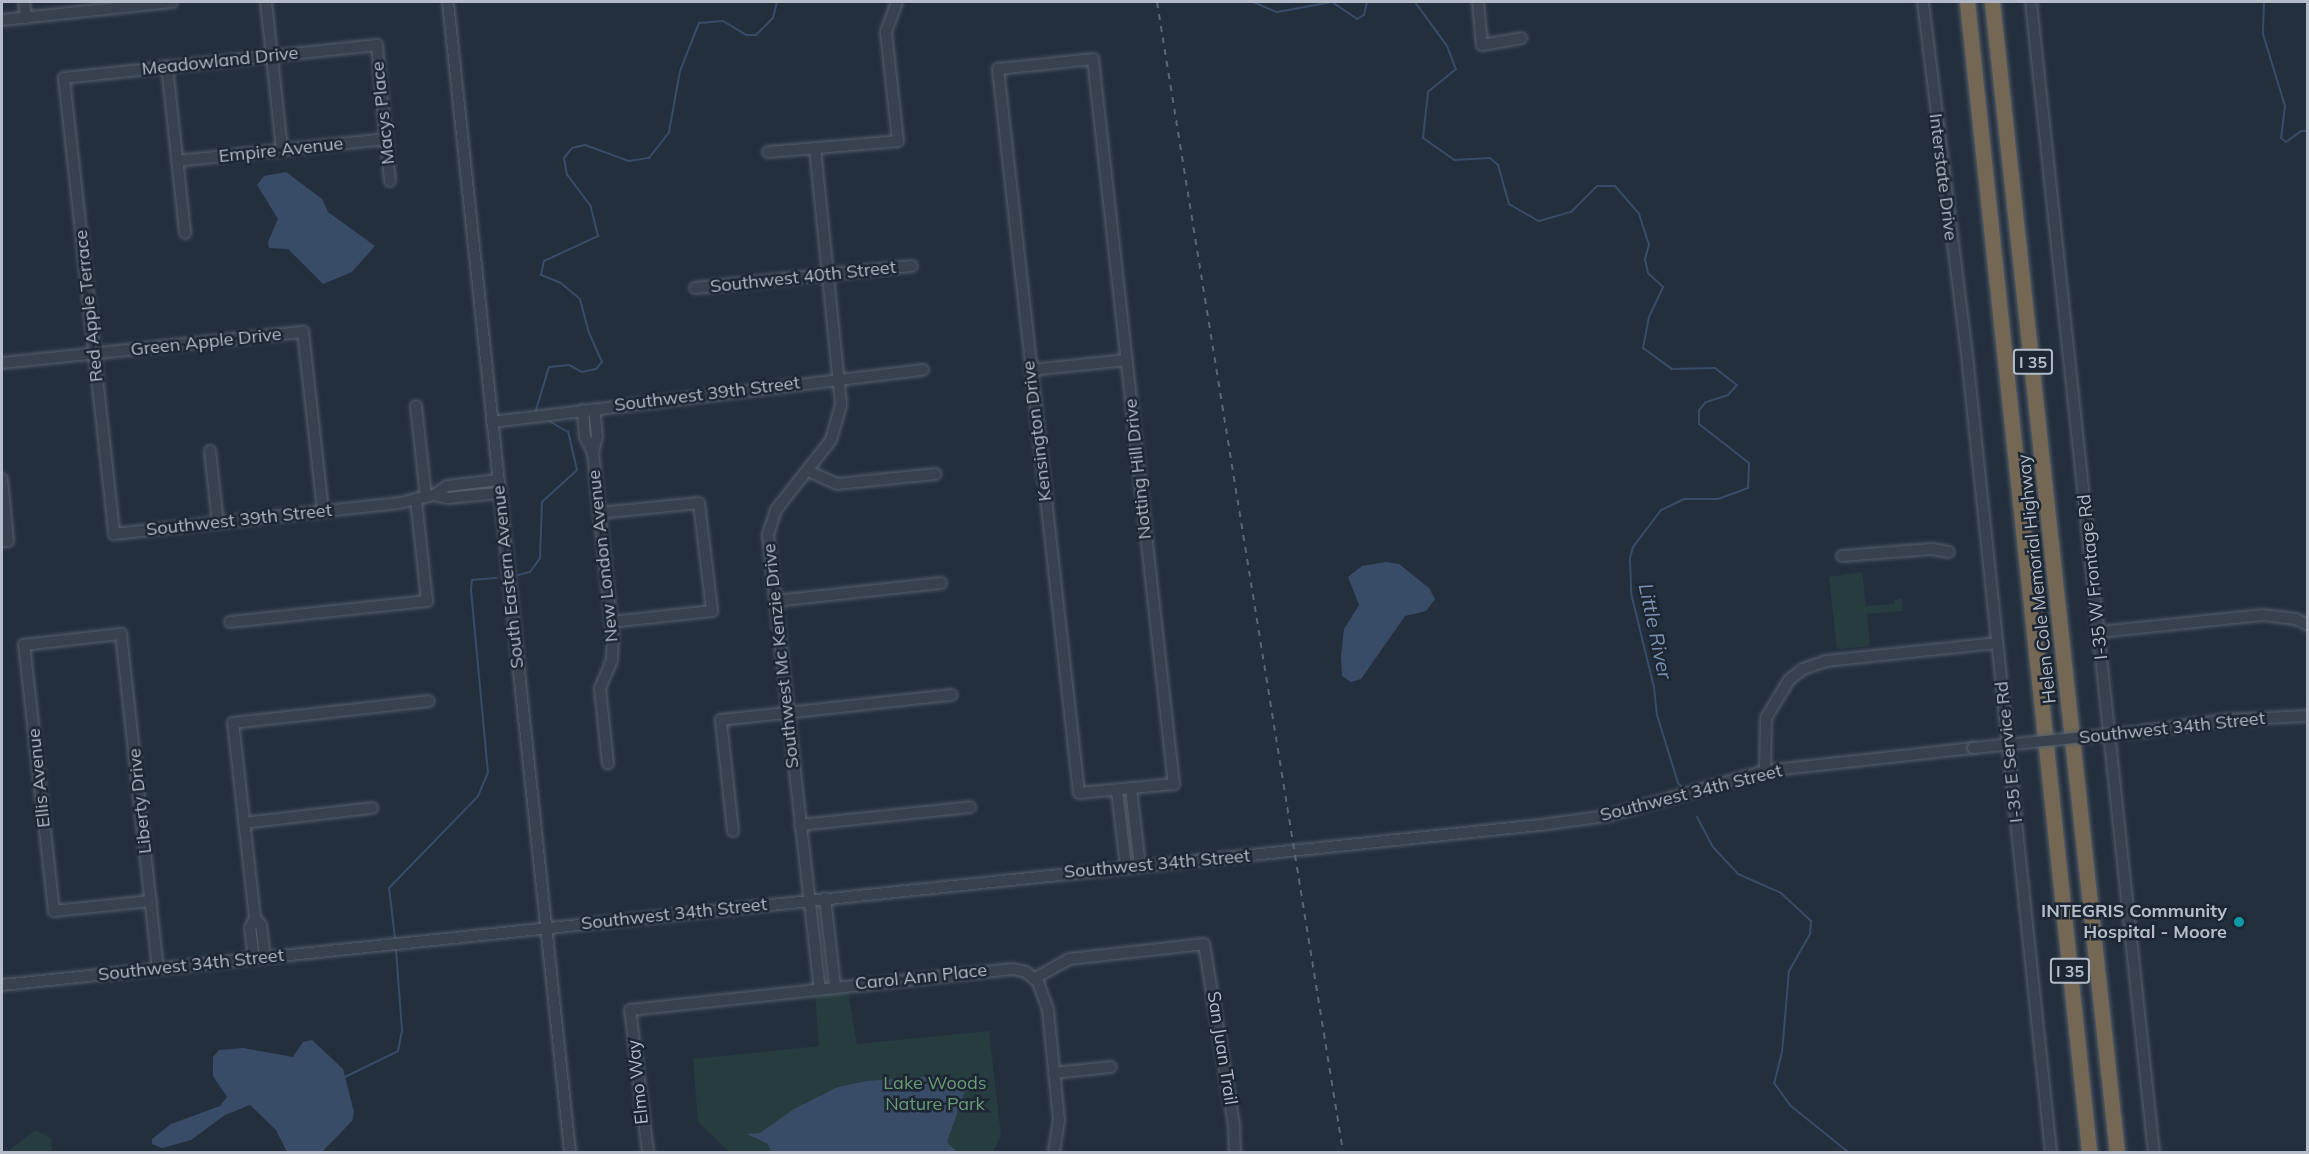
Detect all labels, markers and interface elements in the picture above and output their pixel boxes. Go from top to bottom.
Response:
street label: Meadowland Drive [141,42,299,80]
street label: Macys Place [367,60,399,166]
street label: Interstate Drive [1924,112,1962,242]
street label: Empire Avenue [218,133,344,167]
street label: Red Apple Terrace [70,229,108,383]
street label: Southwest 40th Street [709,257,897,297]
street label: Green Apple Drive [130,323,282,361]
road number: I 35 [2012,349,2054,375]
street label: Kensington Drive [1018,360,1056,502]
street label: Southwest 39th Street [613,372,801,416]
street label: Notting Hill Drive [1120,398,1156,540]
street label: Helen Cole Memorial Highway [2013,453,2061,705]
street label: New London Avenue [583,469,623,643]
street label: South Eastern Avenue [488,484,528,670]
street label: I-35 W Frontage Rd [2074,493,2112,661]
street label: Southwest 39th Street [145,500,333,540]
street label: Southwest Mc Kenzie Drive [758,543,804,769]
water label: Little River [1634,581,1678,681]
street label: I-35 E Service Rd [1991,680,2027,824]
street label: Southwest 34th Street [2078,708,2266,748]
street label: Ellis Avenue [23,727,55,829]
street label: Liberty Drive [124,747,156,855]
street label: Southwest 34th Street [1598,760,1784,826]
street label: Southwest 34th Street [1063,845,1251,883]
street label: Southwest 34th Street [580,894,768,934]
place label: INTEGRIS Community Hospital - Moore [2041,901,2227,944]
marker: INTEGRIS Community Hospital - Moore [2232,915,2246,929]
street label: Southwest 34th Street [97,945,285,985]
road number: I 35 [2049,958,2091,984]
street label: Carol Ann Place [854,959,988,995]
street label: San Juan Trail [1202,990,1242,1106]
street label: Elmo Way [623,1039,653,1125]
park label: Lake Woods Nature Park [883,1073,987,1116]

